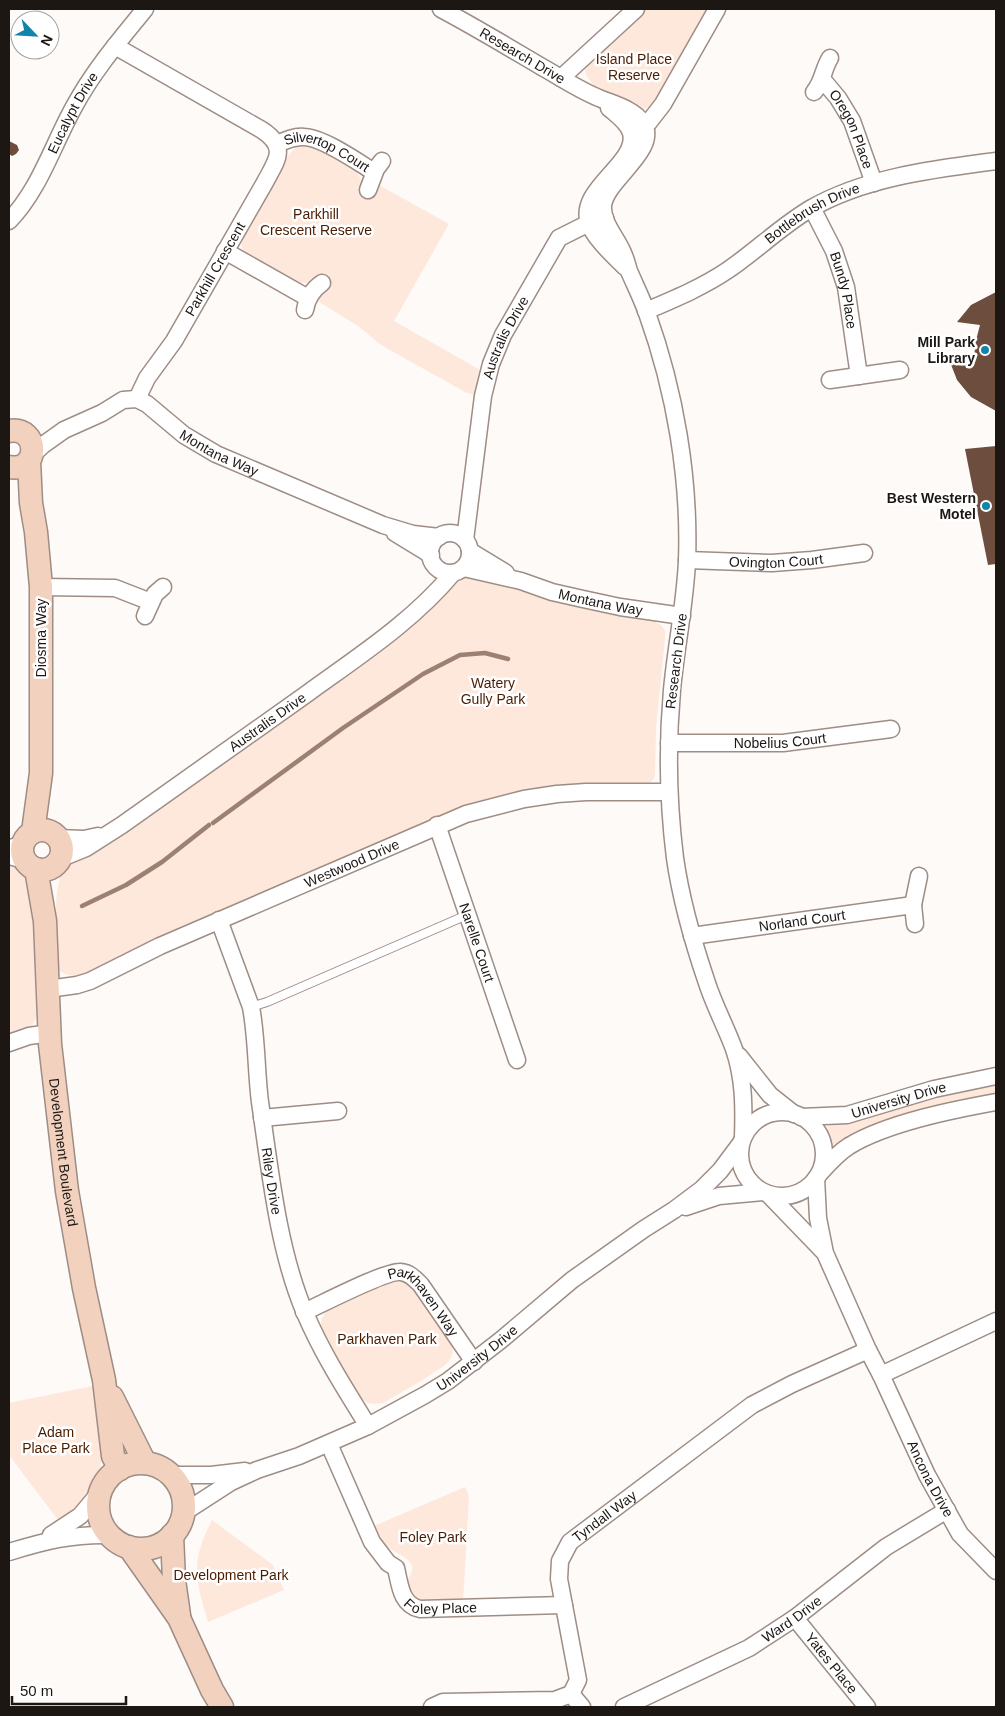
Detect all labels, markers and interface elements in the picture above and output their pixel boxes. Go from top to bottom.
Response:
north arrow [10,10,60,60]
street label: Research Drive [477,24,568,87]
text: N [37,33,56,48]
park label: Island Place Reserve [596,51,672,83]
street label: Eucalypt Drive [44,69,101,156]
street label: Oregon Place [826,86,876,171]
street label: Silvertop Court [281,129,373,175]
street label: Bottlebrush Drive [761,180,862,247]
park label: Parkhill Crescent Reserve [260,206,372,238]
street label: Parkhill Crescent [182,219,248,319]
street label: Bundy Place [827,250,860,330]
street label: Australis Drive [480,293,532,381]
place label: Mill Park Library [917,334,975,366]
marker: Mill Park Library [979,344,991,356]
street label: Montana Way [177,426,261,479]
place label: Best Western Motel [887,490,976,522]
marker: Best Western Motel [980,500,992,512]
street label: Ovington Court [729,551,824,571]
street label: Montana Way [557,586,644,618]
street label: Diosma Way [33,599,49,677]
street label: Research Drive [662,612,690,710]
park label: Watery Gully Park [461,675,526,707]
street label: Australis Drive [226,689,309,755]
street label: Nobelius Court [734,729,827,751]
street label: Westwood Drive [302,836,402,891]
street label: Narelle Court [456,901,498,984]
street label: Norland Court [758,907,846,935]
street label: Development Boulevard [46,1077,81,1228]
street label: University Drive [849,1079,948,1121]
street label: Riley Drive [258,1146,285,1216]
street label: Parkhaven Way [386,1264,462,1339]
street label: University Drive [433,1322,521,1394]
park label: Parkhaven Park [337,1331,438,1347]
park label: Adam Place Park [22,1424,91,1456]
street label: Ancona Drive [904,1438,957,1520]
street label: Tyndall Way [569,1487,639,1545]
park label: Foley Park [400,1529,467,1545]
park label: Development Park [173,1567,290,1583]
street label: Ward Drive [759,1592,825,1645]
street label: Foley Place [401,1595,477,1617]
street label: Yates Place [802,1629,861,1697]
scale bar [12,1674,126,1706]
text: 50 m [20,1682,53,1699]

